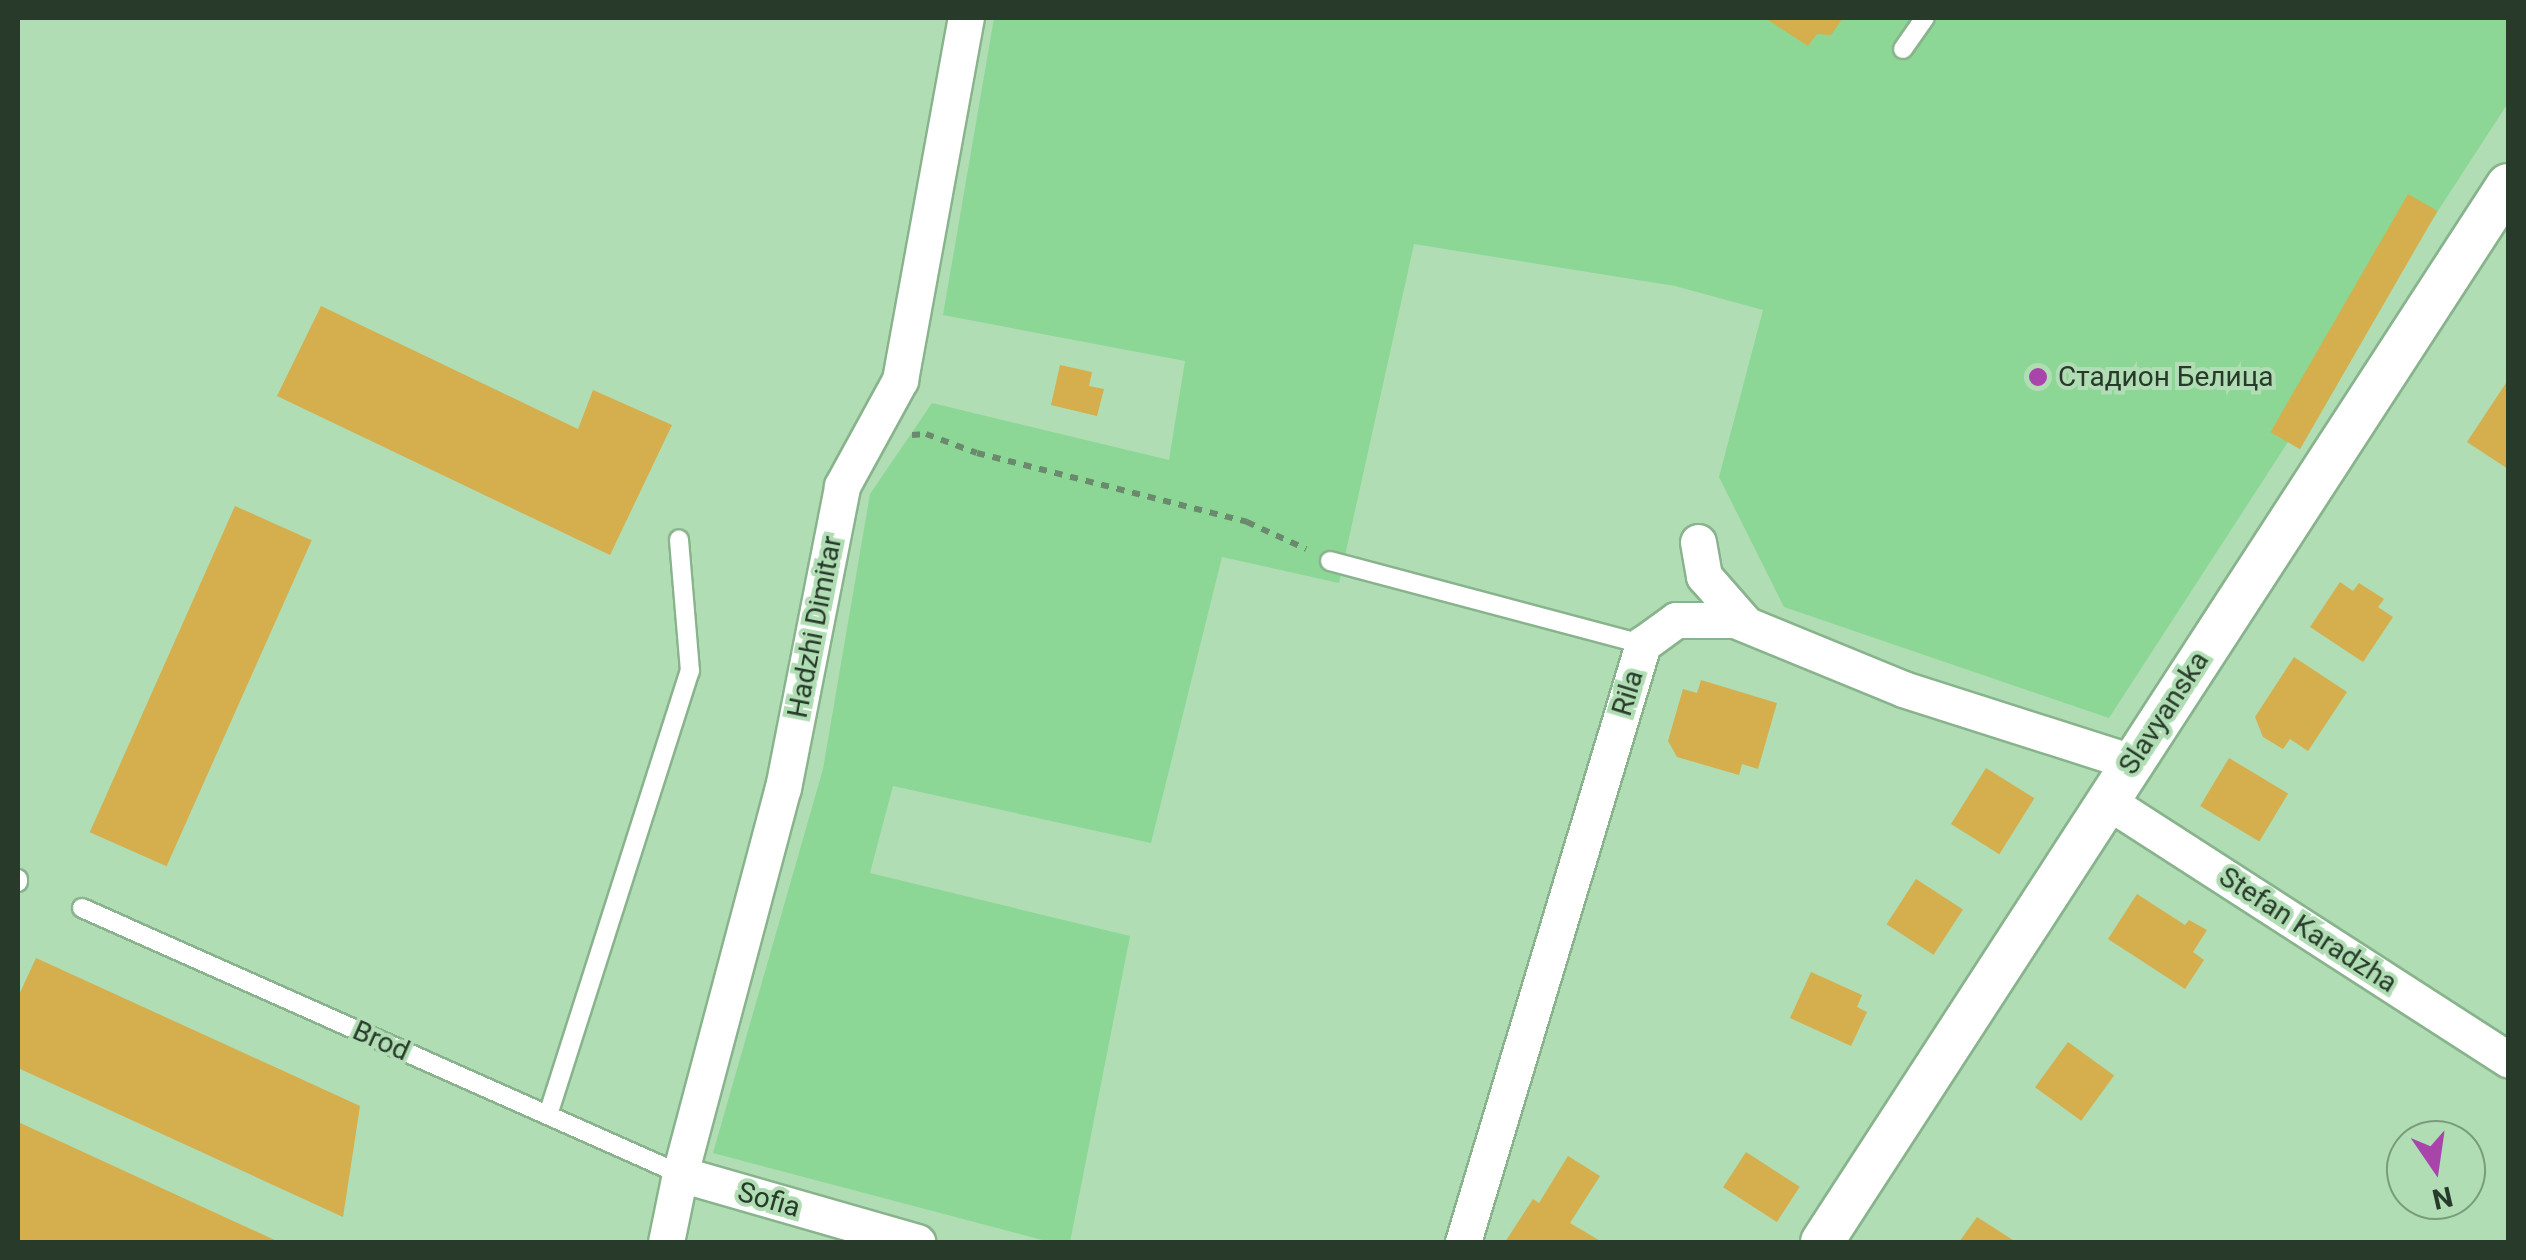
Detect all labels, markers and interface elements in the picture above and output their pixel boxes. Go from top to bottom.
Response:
place label: Стадион Белица [2058,360,2273,394]
marker: Стадион Белица [2027,366,2049,388]
street label: Hadzhi Dimitar [781,533,849,721]
street label: Slavyanska [2112,645,2216,781]
street label: Rila [1605,666,1651,720]
street label: Stefan Karadzha [2213,860,2403,1000]
street label: Brod [347,1014,415,1068]
north arrow [2386,1120,2486,1220]
street label: Sofia [734,1175,804,1225]
text: N [2429,1179,2456,1216]

